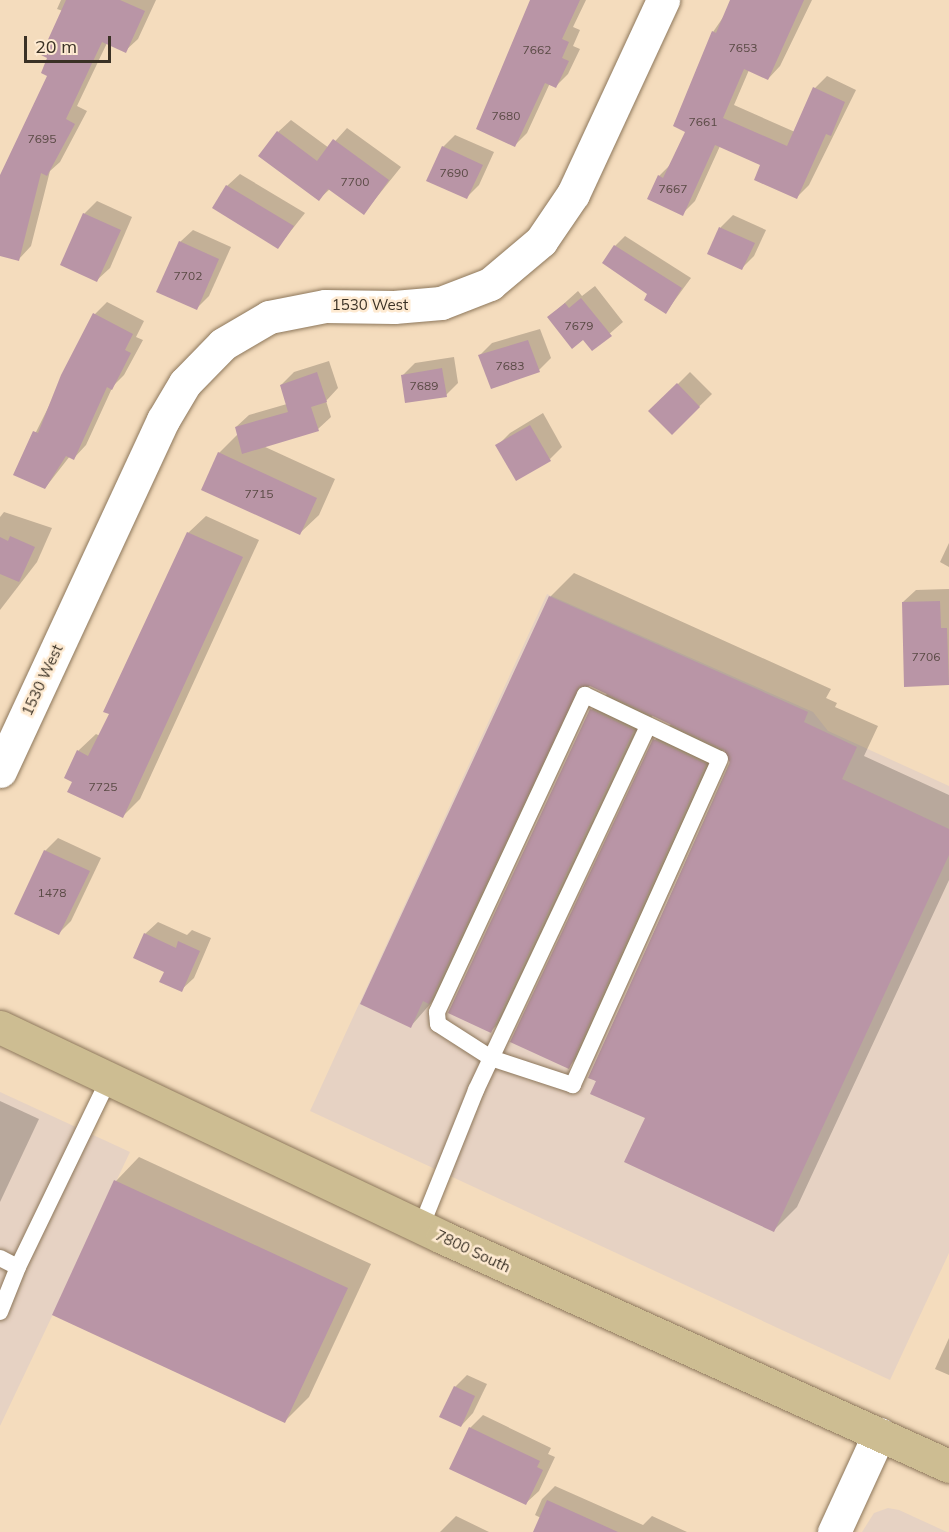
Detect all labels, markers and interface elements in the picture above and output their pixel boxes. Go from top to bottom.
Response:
scale bar [27,24,114,62]
text: 20 m [35,35,77,58]
house number: 7653 [729,41,757,55]
house number: 7662 [523,43,551,57]
house number: 7680 [492,109,520,123]
house number: 7661 [689,115,717,129]
house number: 7695 [28,132,56,146]
house number: 7690 [440,166,468,180]
house number: 7700 [341,175,369,189]
house number: 7667 [659,182,687,196]
house number: 7702 [174,269,202,283]
street label: 1530 West [332,296,408,314]
house number: 7679 [565,319,593,333]
house number: 7683 [496,359,524,373]
house number: 7689 [410,379,438,393]
house number: 7715 [245,487,273,501]
street label: 1530 West [18,642,66,718]
house number: 7706 [912,650,940,664]
house number: 7725 [89,780,117,794]
house number: 1478 [38,886,66,900]
street label: 7800 South [433,1226,513,1276]

